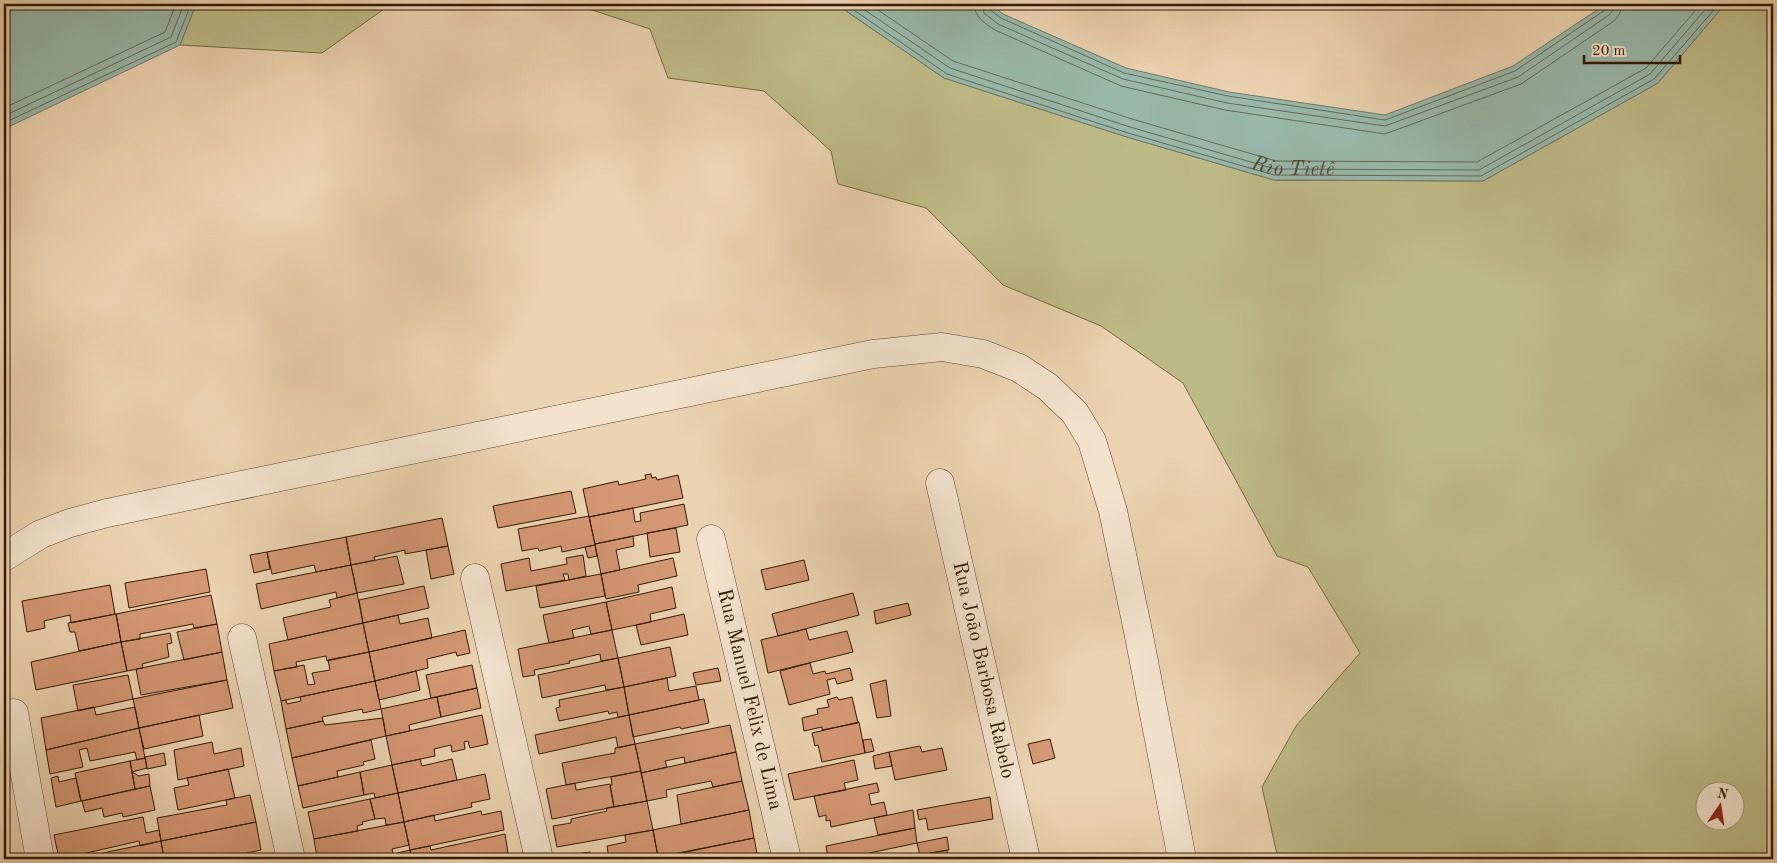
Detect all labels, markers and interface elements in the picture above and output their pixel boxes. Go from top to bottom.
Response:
scale bar [1584,32,1681,64]
text: 20 m [1592,44,1626,59]
water label: Rio Tietê [1248,152,1336,180]
street label: Rua João Barbosa Rabelo [948,560,1017,781]
street label: Rua Manuel Felix de Lima [713,587,785,812]
north arrow [1694,780,1744,830]
text: N [1716,786,1730,802]

